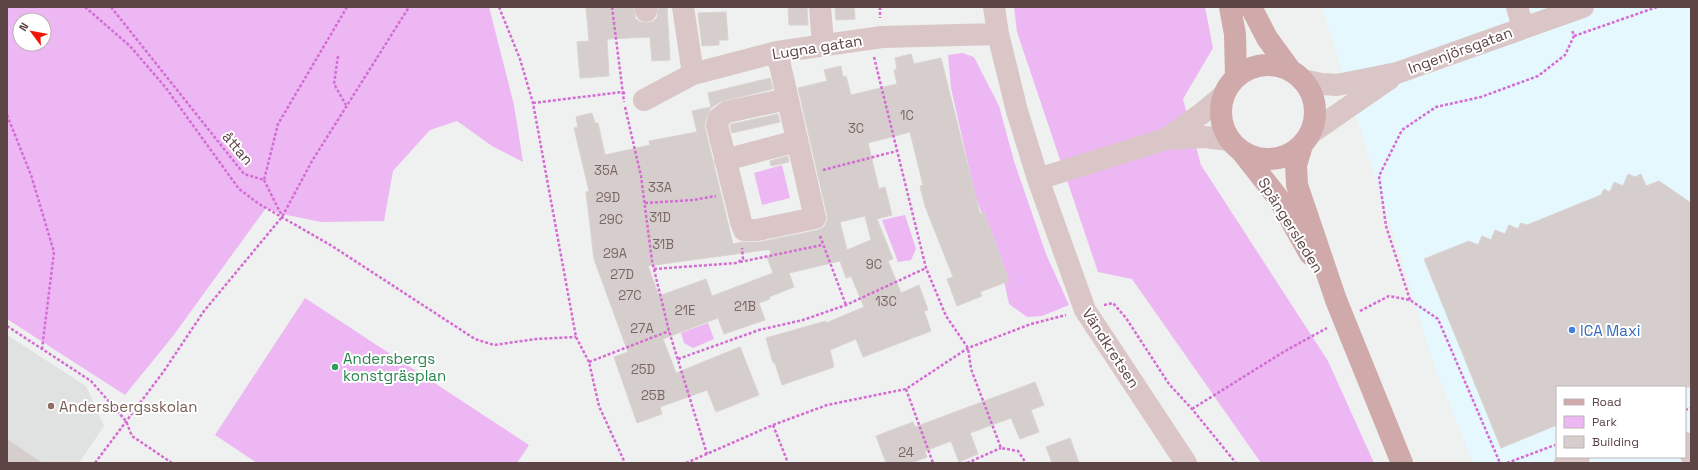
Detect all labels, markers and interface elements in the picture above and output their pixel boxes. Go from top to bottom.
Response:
north arrow [12,12,52,52]
text: N [16,20,31,34]
street label: Ingenjörsgatan [1405,22,1515,78]
street label: Lugna gatan [771,30,863,64]
house number: 1C [900,107,914,124]
house number: 3C [848,120,864,137]
street label: åttan [218,127,258,169]
house number: 35A [594,162,618,179]
street label: Spängersleden [1254,174,1328,276]
house number: 33A [648,179,672,196]
house number: 29D [596,189,620,206]
house number: 31D [649,209,671,226]
house number: 29C [599,211,623,228]
house number: 31B [652,236,674,253]
house number: 29A [603,245,627,262]
house number: 9C [866,256,882,273]
house number: 27D [610,266,634,283]
house number: 27C [618,287,642,304]
house number: 13C [875,293,897,310]
house number: 21B [734,298,756,315]
house number: 21E [675,302,695,319]
street label: Vändkretsen [1078,305,1144,391]
house number: 27A [630,320,654,337]
place label: ICA Maxi [1580,321,1640,340]
marker: ICA Maxi [1567,325,1577,335]
place label: Andersbergs konstgräsplan [343,349,446,385]
house number: 25D [631,361,655,378]
marker: Andersbergs konstgräsplan [330,362,340,372]
legend [1556,386,1686,458]
house number: 25B [641,387,665,404]
text: Road [1592,394,1621,410]
place label: Andersbergsskolan [59,397,197,416]
marker: Andersbergsskolan [46,401,56,411]
text: Park [1592,414,1617,430]
text: Building [1592,434,1639,450]
house number: 24 [898,444,914,461]

